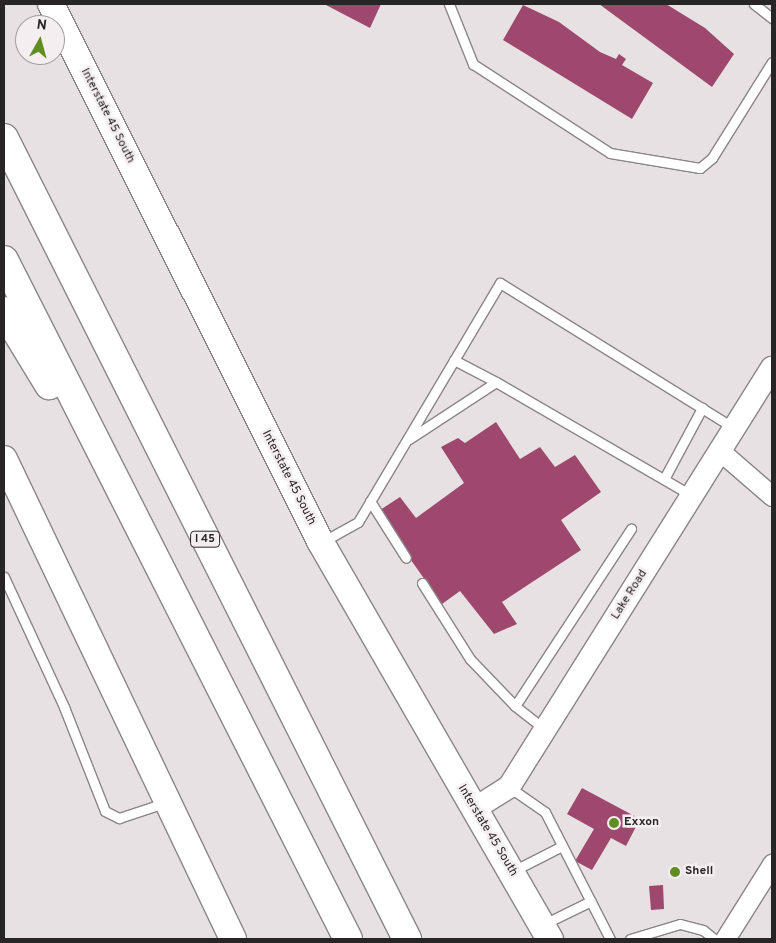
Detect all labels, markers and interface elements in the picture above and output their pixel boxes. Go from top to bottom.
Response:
north arrow [15,15,65,65]
text: N [36,17,48,35]
street label: Interstate 45 South [77,66,137,166]
street label: Interstate 45 South [258,428,318,528]
road number: I 45 [190,530,220,548]
street label: Lake Road [609,567,651,623]
street label: Interstate 45 South [454,783,520,879]
place label: Exxon [624,816,659,830]
marker: Exxon [608,817,620,829]
place label: Shell [685,865,713,879]
marker: Shell [669,866,681,878]

